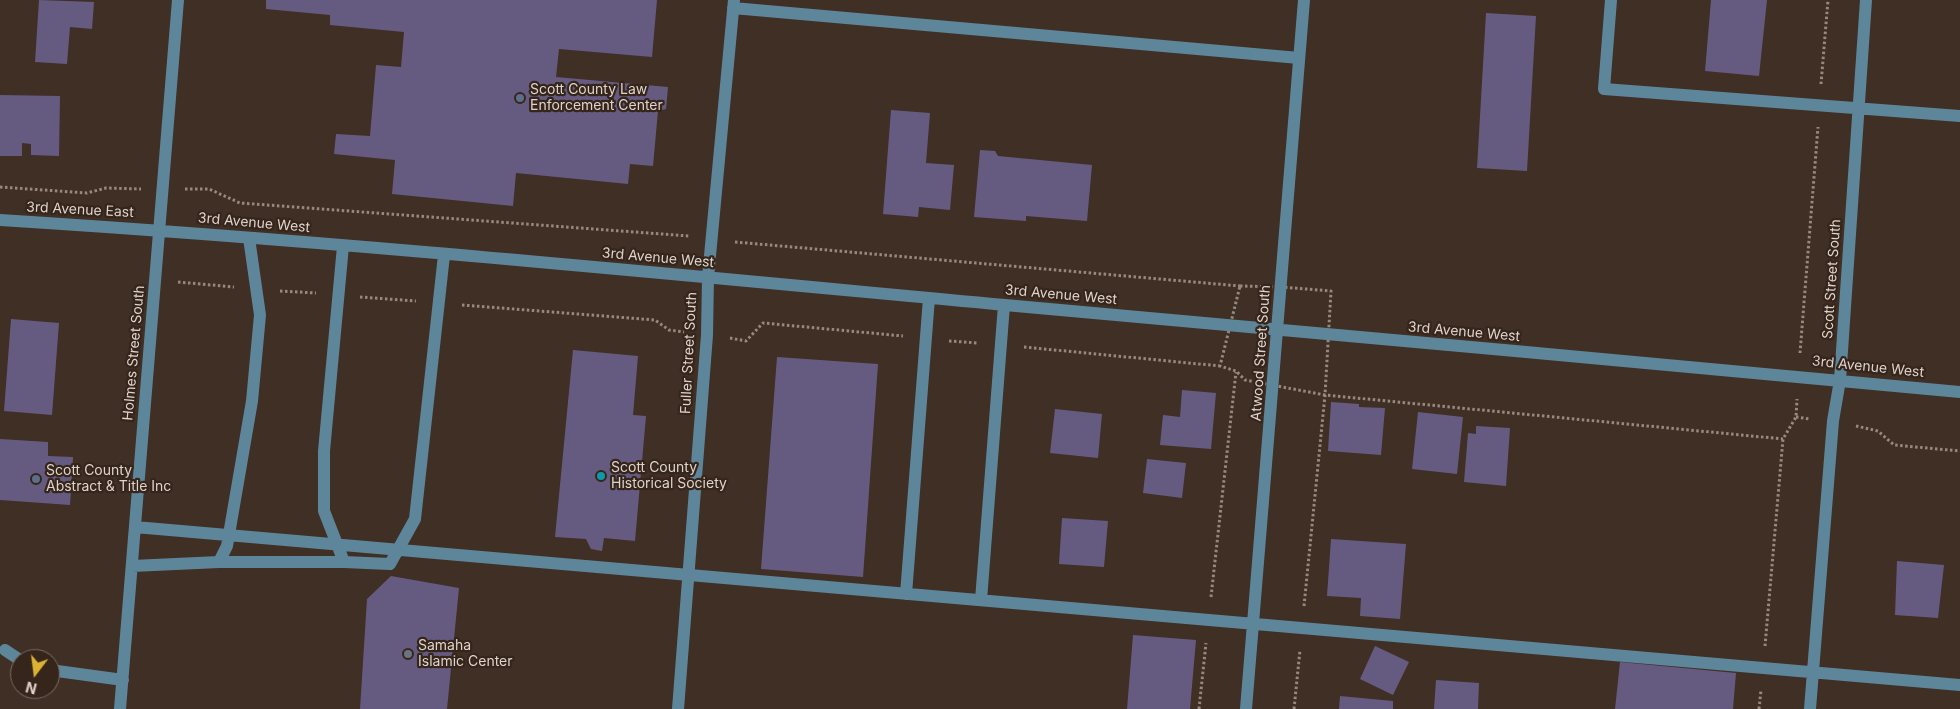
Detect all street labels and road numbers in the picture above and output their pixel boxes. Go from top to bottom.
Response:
street label: 3rd Avenue East [26,199,134,221]
street label: 3rd Avenue West [197,210,311,236]
street label: Scott Street South [1819,219,1845,339]
street label: 3rd Avenue West [601,245,715,271]
street label: 3rd Avenue West [1004,282,1118,308]
street label: Atwood Street South [1248,284,1274,422]
street label: Holmes Street South [120,285,148,421]
street label: Fuller Street South [677,292,701,414]
street label: 3rd Avenue West [1407,319,1521,345]
street label: 3rd Avenue West [1811,353,1925,381]

